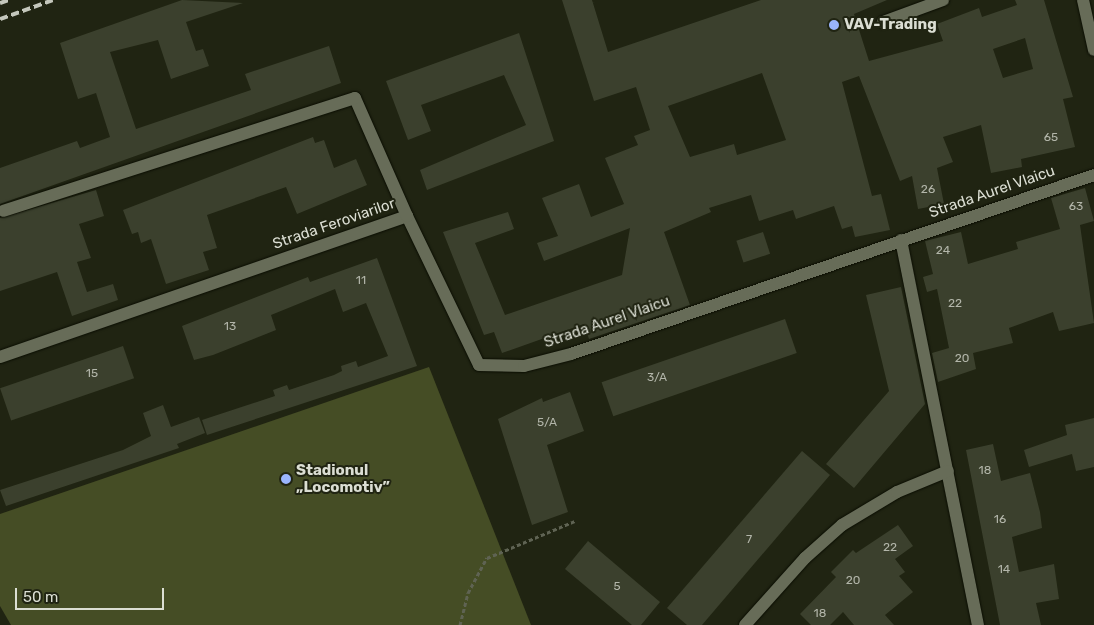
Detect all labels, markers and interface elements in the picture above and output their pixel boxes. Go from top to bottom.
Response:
place label: VAV-Trading [844,16,937,34]
marker: VAV-Trading [828,19,840,31]
house number: 65 [1044,131,1058,145]
street label: Strada Aurel Vlaicu [926,162,1058,222]
house number: 26 [921,183,935,197]
street label: Strada Feroviarilor [270,195,398,253]
house number: 63 [1069,200,1083,214]
house number: 24 [936,244,950,258]
house number: 11 [356,274,366,288]
street label: Strada Aurel Vlaicu [541,292,673,352]
house number: 22 [948,297,962,311]
house number: 13 [224,320,236,334]
house number: 20 [955,352,969,366]
house number: 15 [86,367,98,381]
house number: 3/A [647,371,667,385]
house number: 5/A [537,416,557,430]
place label: Stadionul „Locomotiv” [296,461,390,496]
house number: 18 [979,464,991,478]
marker: Stadionul „Locomotiv” [280,473,292,485]
house number: 16 [994,513,1006,527]
house number: 7 [746,533,752,547]
house number: 22 [883,541,897,555]
house number: 14 [998,563,1010,577]
house number: 20 [846,574,860,588]
scale bar [18,578,166,610]
house number: 5 [613,580,621,594]
text: 50 m [23,588,58,606]
house number: 18 [814,607,826,621]

